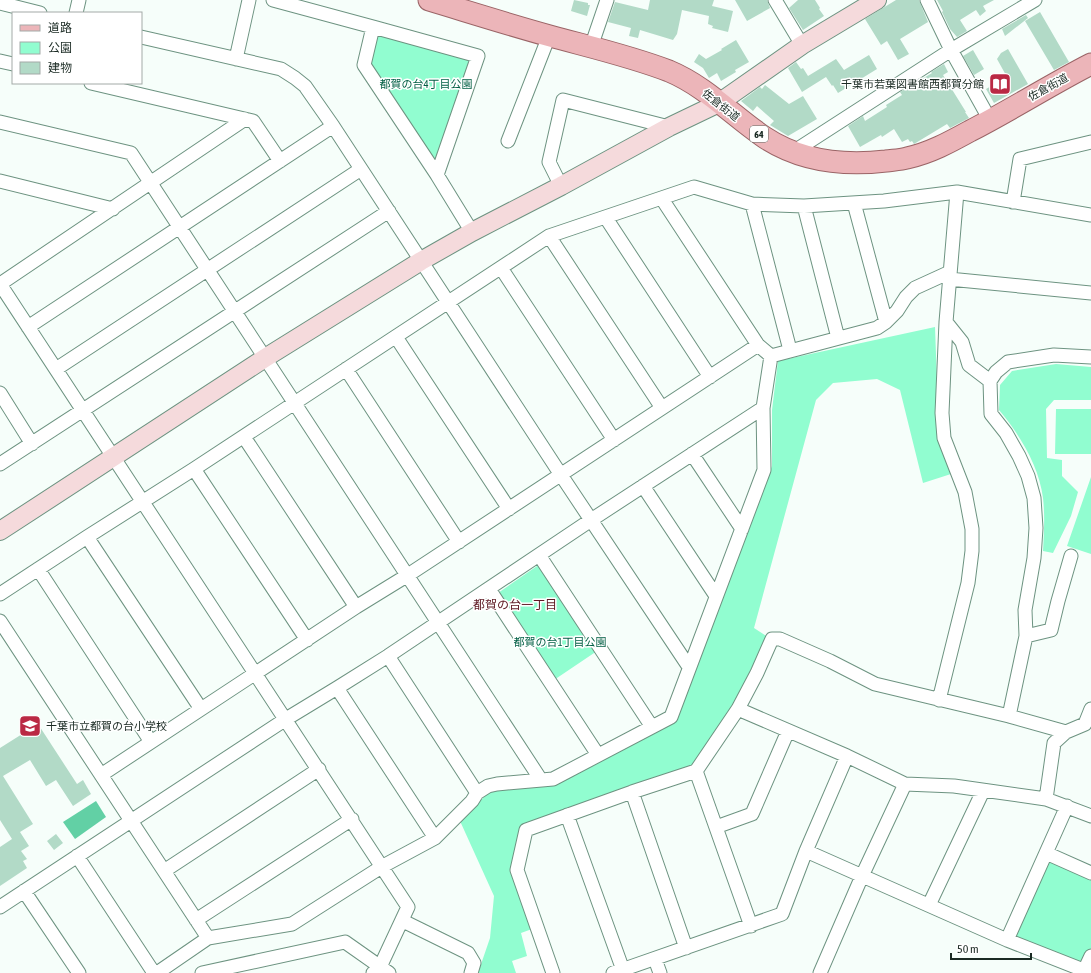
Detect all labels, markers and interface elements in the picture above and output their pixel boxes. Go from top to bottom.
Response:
legend [12,12,142,84]
text: 道路 [48,21,72,35]
text: 公園 [48,41,72,55]
text: 建物 [48,61,72,75]
library icon: 千葉市若葉図書館西都賀分館 [987,71,1013,97]
street label: 佐倉街道 [1026,71,1070,103]
park label: 都賀の台4丁目公園 [379,78,473,90]
place label: 千葉市若葉図書館西都賀分館 [841,78,984,90]
street label: 佐倉街道 [700,87,742,123]
road number: 64 [750,126,768,142]
district label: 都賀の台一丁目 [473,598,557,612]
park label: 都賀の台1丁目公園 [513,636,607,648]
school or university icon: 千葉市立都賀の台小学校 [17,713,43,739]
place label: 千葉市立都賀の台小学校 [46,720,167,732]
scale bar [951,935,1031,961]
text: 50 m [957,942,979,956]

